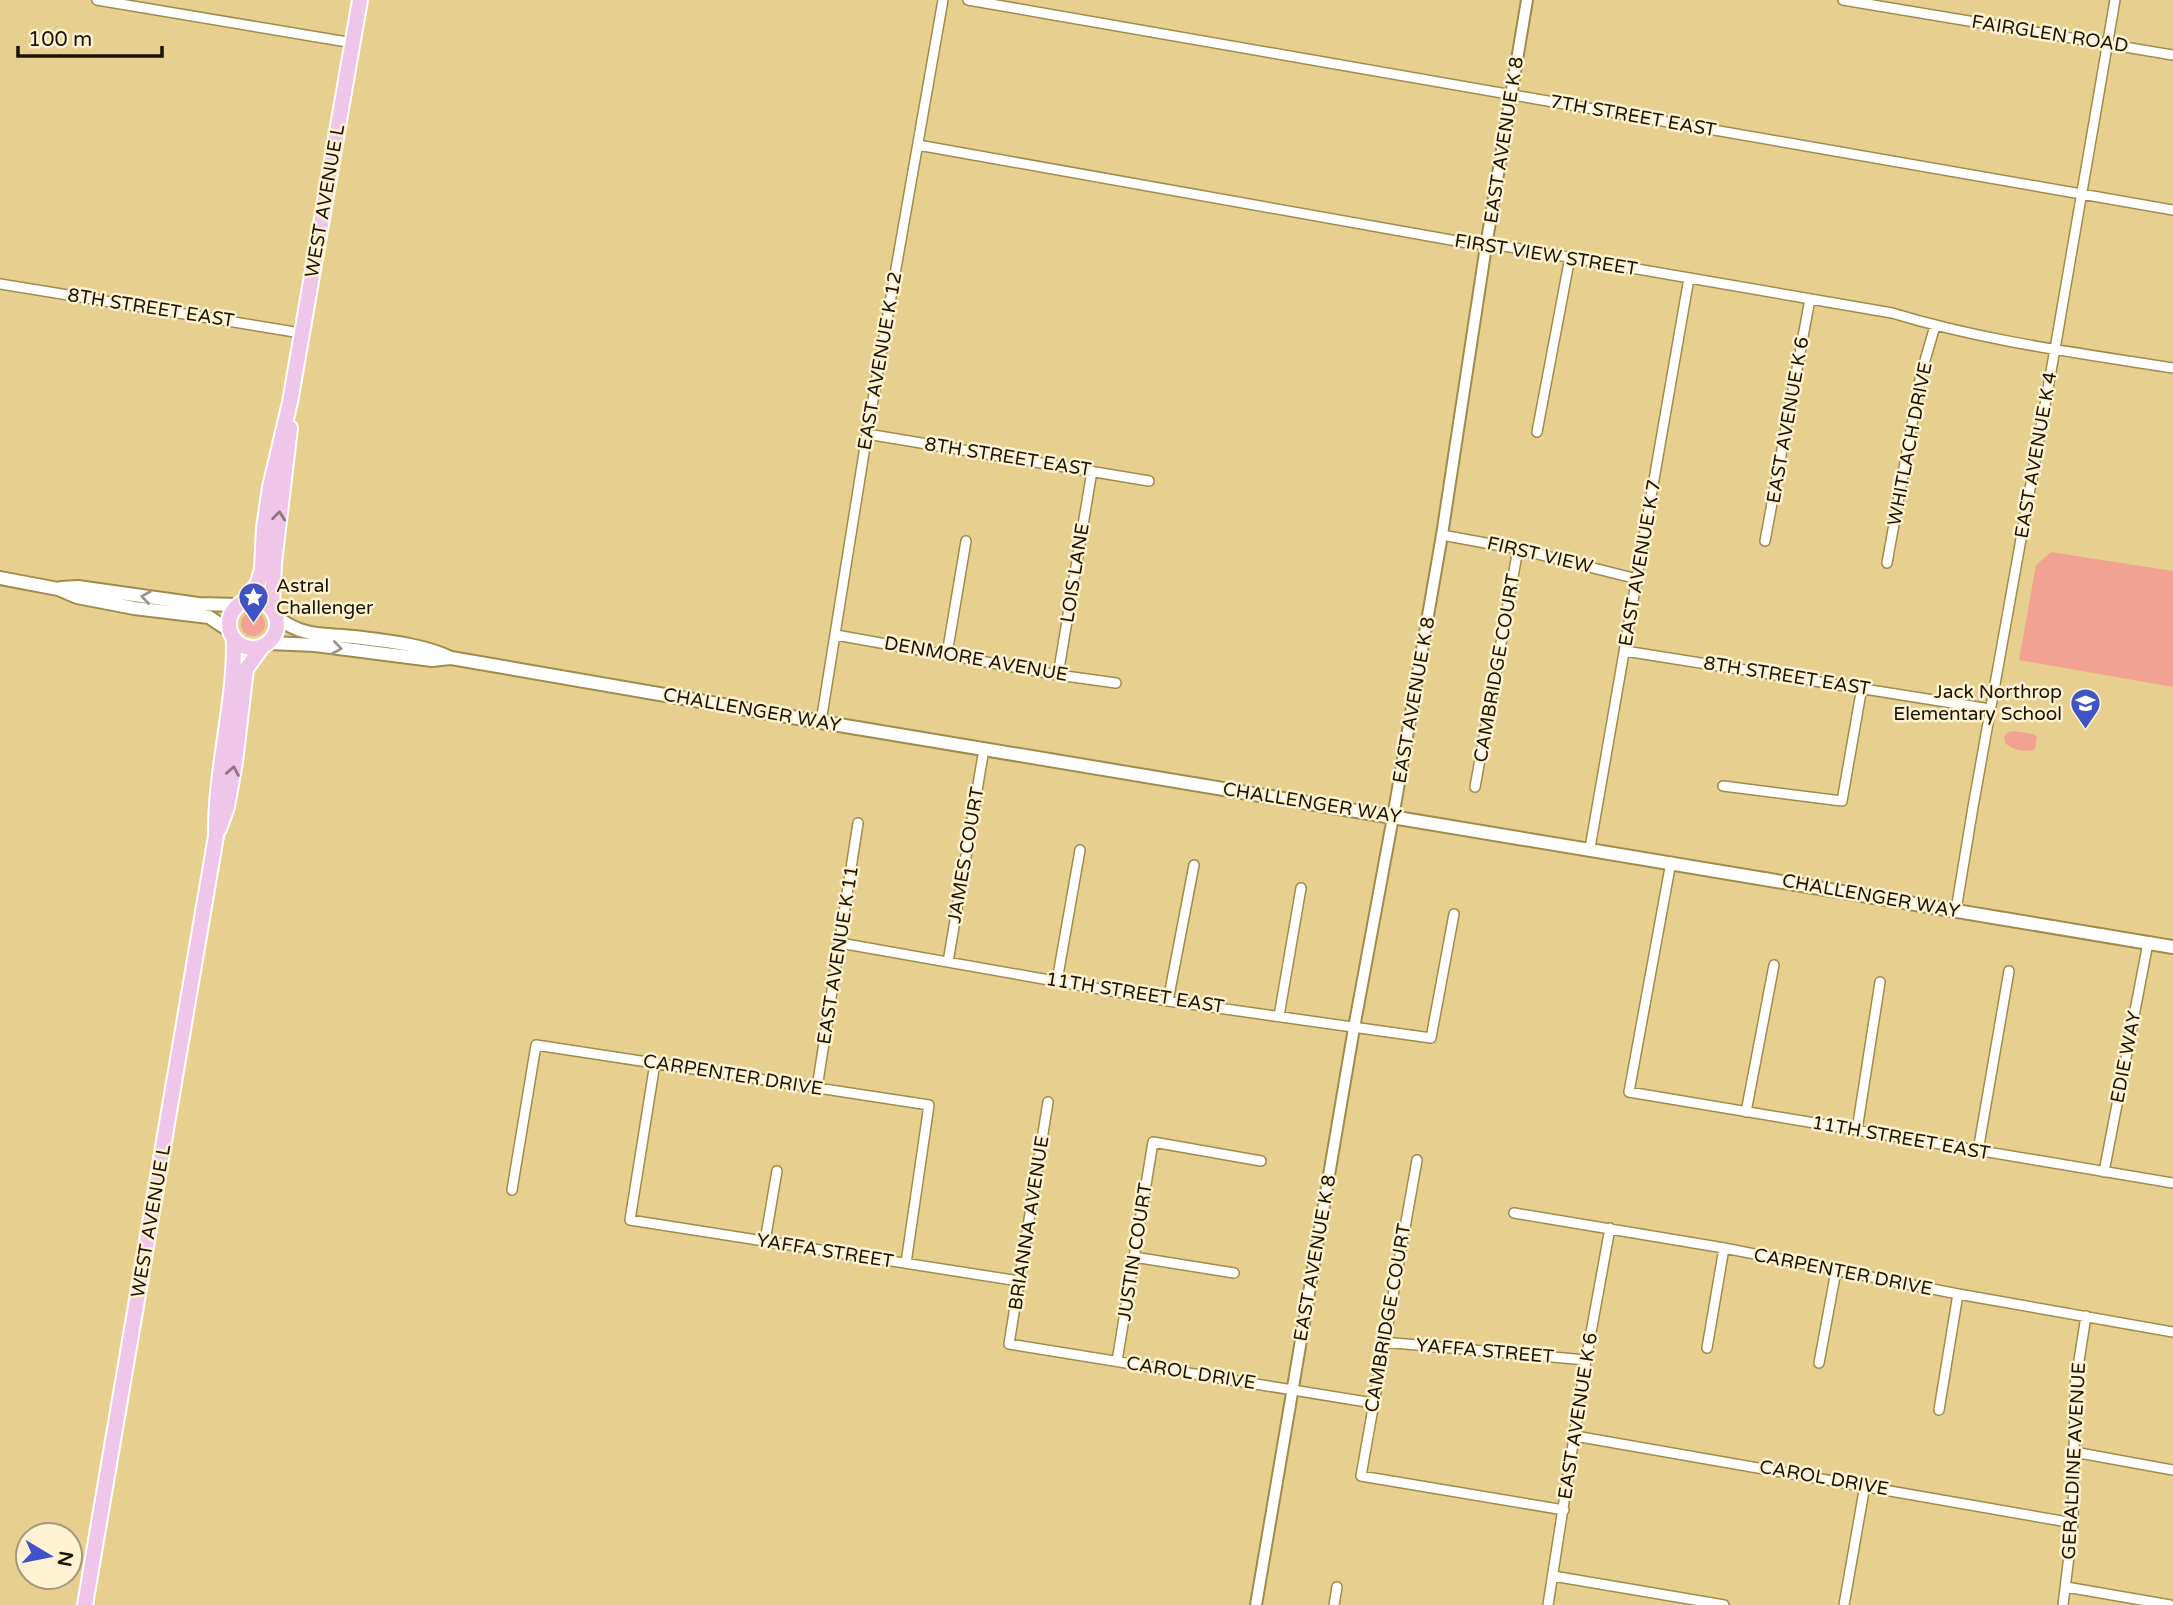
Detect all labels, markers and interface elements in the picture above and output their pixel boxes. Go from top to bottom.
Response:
street label: FAIRGLEN ROAD [1970,11,2130,57]
scale bar [18,14,161,58]
text: 100 m [28,27,92,52]
street label: EAST AVENUE K 8 [1480,55,1528,225]
street label: 7TH STREET EAST [1548,91,1718,142]
street label: WEST AVENUE L [301,123,349,279]
street label: FIRST VIEW STREET [1453,230,1639,280]
street label: EAST AVENUE K 12 [853,270,907,452]
street label: 8TH STREET EAST [66,284,236,332]
street label: EAST AVENUE K 6 [1763,335,1813,505]
street label: WHITLACH DRIVE [1883,360,1937,528]
street label: EAST AVENUE K 4 [2011,370,2061,540]
street label: 8TH STREET EAST [923,433,1093,481]
street label: EAST AVENUE K 7 [1615,478,1665,648]
one-way arrow [271,510,286,521]
street label: LOIS LANE [1056,522,1094,624]
street label: FIRST VIEW [1485,532,1595,578]
street label: CAMBRIDGE COURT [1470,571,1525,764]
place label: Astral Challenger [276,575,374,619]
place icon: Astral Challenger [236,580,270,624]
one-way arrow [140,589,152,604]
street label: EAST AVENUE K 8 [1389,615,1439,785]
street label: DENMORE AVENUE [882,632,1070,686]
one-way arrow [331,640,343,655]
street label: 8TH STREET EAST [1702,652,1872,700]
place label: Jack Northrop Elementary School [1893,681,2062,725]
street label: CHALLENGER WAY [661,684,843,736]
school or university icon: Jack Northrop Elementary School [2068,686,2102,730]
one-way arrow [225,765,240,777]
street label: CHALLENGER WAY [1221,778,1403,828]
street label: JAMES COURT [943,785,989,925]
street label: EAST AVENUE K 11 [813,864,863,1046]
street label: CHALLENGER WAY [1780,870,1962,922]
street label: 11TH STREET EAST [1044,968,1226,1018]
street label: EDIE WAY [2106,1009,2146,1105]
street label: CARPENTER DRIVE [642,1050,824,1100]
street label: 11TH STREET EAST [1810,1111,1992,1165]
street label: BRIANNA AVENUE [1004,1134,1054,1312]
street label: WEST AVENUE L [127,1143,175,1299]
street label: EAST AVENUE K 8 [1290,1173,1340,1343]
street label: JUSTIN COURT [1113,1181,1157,1322]
street label: CAMBRIDGE COURT [1361,1221,1416,1414]
street label: YAFFA STREET [755,1229,895,1273]
street label: CARPENTER DRIVE [1752,1244,1934,1300]
street label: EAST AVENUE K 6 [1554,1331,1602,1501]
street label: YAFFA STREET [1415,1334,1555,1368]
street label: CAROL DRIVE [1125,1352,1257,1394]
street label: GERALDINE AVENUE [2058,1362,2090,1560]
street label: CAROL DRIVE [1758,1456,1890,1500]
north arrow [14,1521,84,1591]
text: N [53,1549,77,1568]

